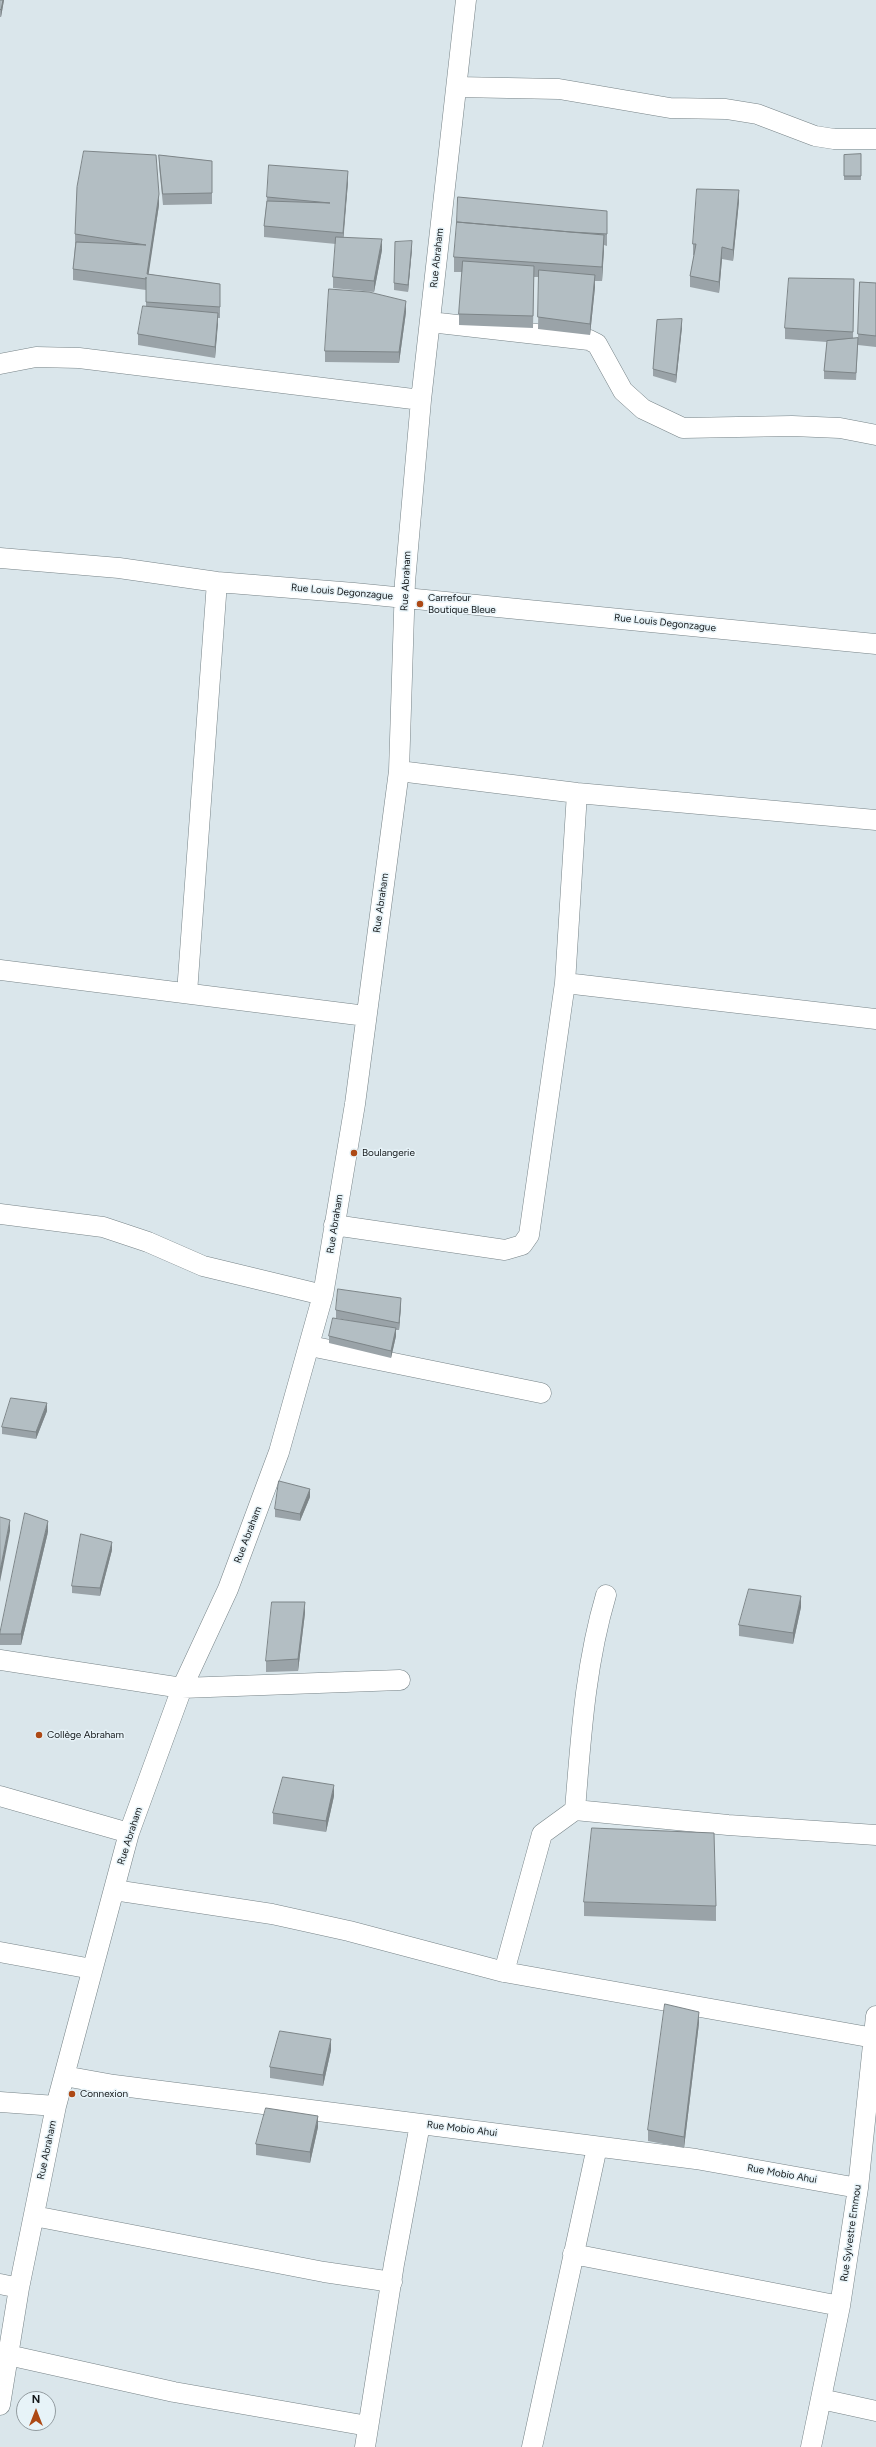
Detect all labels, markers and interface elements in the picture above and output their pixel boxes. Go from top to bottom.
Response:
street label: Rue Abraham [428,228,446,288]
street label: Rue Abraham [398,551,414,611]
street label: Rue Louis Degonzague [291,582,393,602]
place label: Carrefour Boutique Bleue [428,592,496,616]
marker: Carrefour Boutique Bleue [415,599,425,609]
street label: Rue Louis Degonzague [613,612,717,634]
street label: Rue Abraham [371,872,391,934]
place label: Boulangerie [362,1147,415,1159]
marker: Boulangerie [349,1148,359,1158]
street label: Rue Abraham [324,1193,346,1255]
street label: Rue Abraham [232,1505,264,1565]
place label: Collège Abraham [47,1729,124,1741]
marker: Collège Abraham [34,1730,44,1740]
street label: Rue Abraham [115,1806,145,1866]
place label: Connexion [80,2088,128,2100]
marker: Connexion [67,2089,77,2099]
street label: Rue Abraham [35,2119,59,2181]
street label: Rue Mobio Ahui [426,2119,498,2139]
street label: Rue Mobio Ahui [746,2162,818,2186]
street label: Rue Sylvestre Emmou [838,2184,864,2282]
north arrow [16,2391,56,2431]
text: N [32,2393,40,2406]

